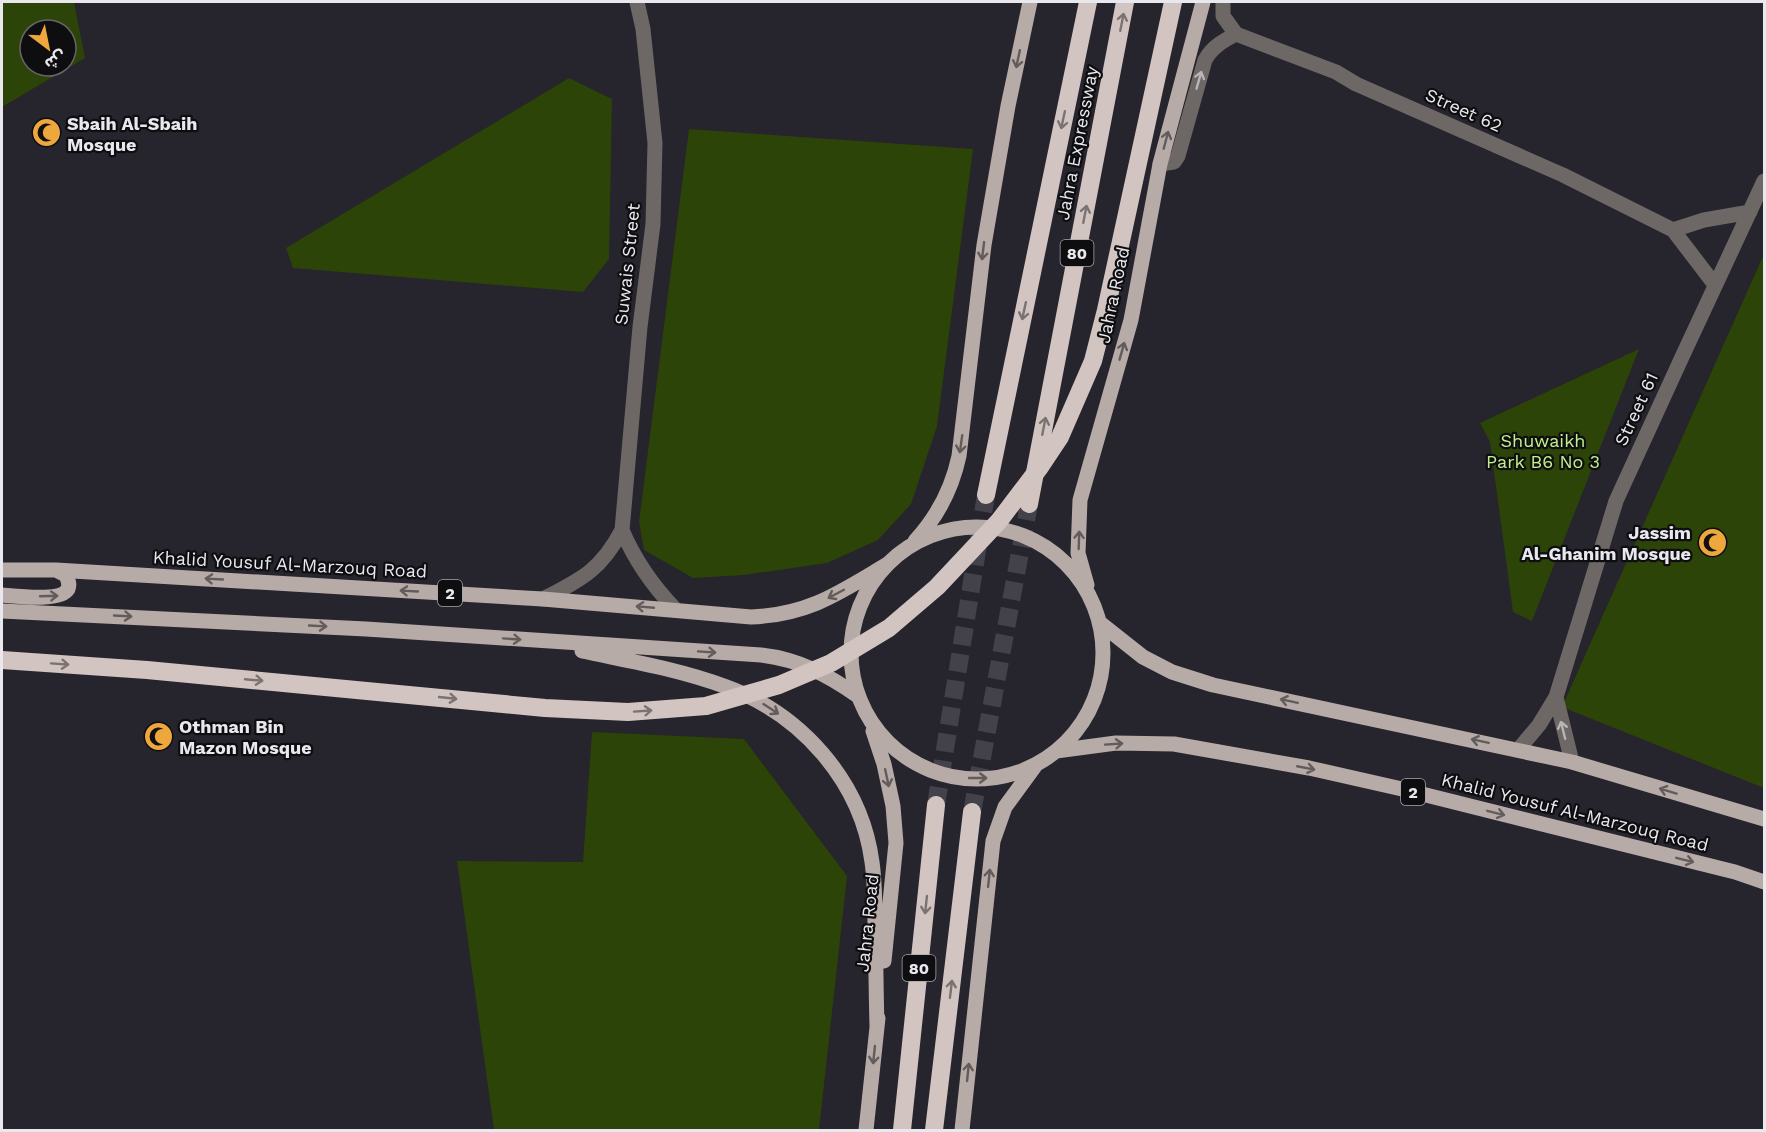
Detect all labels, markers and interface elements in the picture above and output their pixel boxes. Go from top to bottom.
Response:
one-way arrow [1117,13,1128,32]
north arrow [18,18,78,78]
text: ش [41,46,70,74]
one-way arrow [1012,48,1023,68]
street label: Jahra Expressway [1052,64,1102,222]
one-way arrow [1194,71,1205,90]
street label: Street 62 [1422,84,1506,136]
one-way arrow [1057,110,1068,130]
place label: Sbaih Al-Sbaih Mosque [67,113,197,155]
mosque icon: Sbaih Al-Sbaih Mosque [30,117,62,149]
one-way arrow [1161,131,1173,150]
street label: Suwais Street [610,202,644,326]
one-way arrow [1080,204,1091,224]
one-way arrow [978,240,989,260]
road number: 80 [1060,240,1094,266]
street label: Jahra Road [1093,245,1133,345]
one-way arrow [1018,301,1029,321]
one-way arrow [1117,342,1128,361]
street label: Street 61 [1610,369,1662,449]
one-way arrow [1039,416,1050,436]
park label: Shuwaikh Park B6 No 3 [1486,430,1600,472]
one-way arrow [955,434,966,454]
place label: Jassim Al-Ghanim Mosque [1522,522,1691,564]
mosque icon: Jassim Al-Ghanim Mosque [1696,526,1728,558]
one-way arrow [1073,531,1085,551]
street label: Khalid Yousuf Al-Marzouq Road [152,546,428,582]
one-way arrow [205,573,225,584]
road number: 2 [438,580,462,606]
one-way arrow [399,585,419,596]
one-way arrow [828,588,845,600]
one-way arrow [38,591,58,602]
one-way arrow [636,601,656,612]
one-way arrow [112,611,132,622]
one-way arrow [307,621,327,632]
one-way arrow [502,634,522,645]
one-way arrow [696,646,716,657]
one-way arrow [49,659,69,670]
one-way arrow [244,675,264,686]
one-way arrow [438,693,458,704]
one-way arrow [1280,695,1299,706]
one-way arrow [763,703,780,716]
one-way arrow [632,705,652,716]
place label: Othman Bin Mazon Mosque [179,716,312,758]
mosque icon: Othman Bin Mazon Mosque [142,720,174,752]
one-way arrow [1557,721,1569,740]
one-way arrow [1470,735,1489,747]
one-way arrow [1103,738,1123,749]
one-way arrow [1296,763,1316,774]
one-way arrow [882,768,893,788]
street label: Khalid Yousuf Al-Marzouq Road [1439,769,1711,855]
one-way arrow [968,772,988,784]
road number: 2 [1401,779,1425,805]
one-way arrow [1659,784,1678,796]
one-way arrow [1486,807,1505,819]
one-way arrow [1676,854,1695,866]
one-way arrow [984,869,995,889]
street label: Jahra Road [851,873,883,973]
one-way arrow [920,894,931,914]
road number: 80 [902,955,936,981]
one-way arrow [946,980,957,999]
one-way arrow [868,1045,879,1065]
one-way arrow [963,1063,974,1083]

